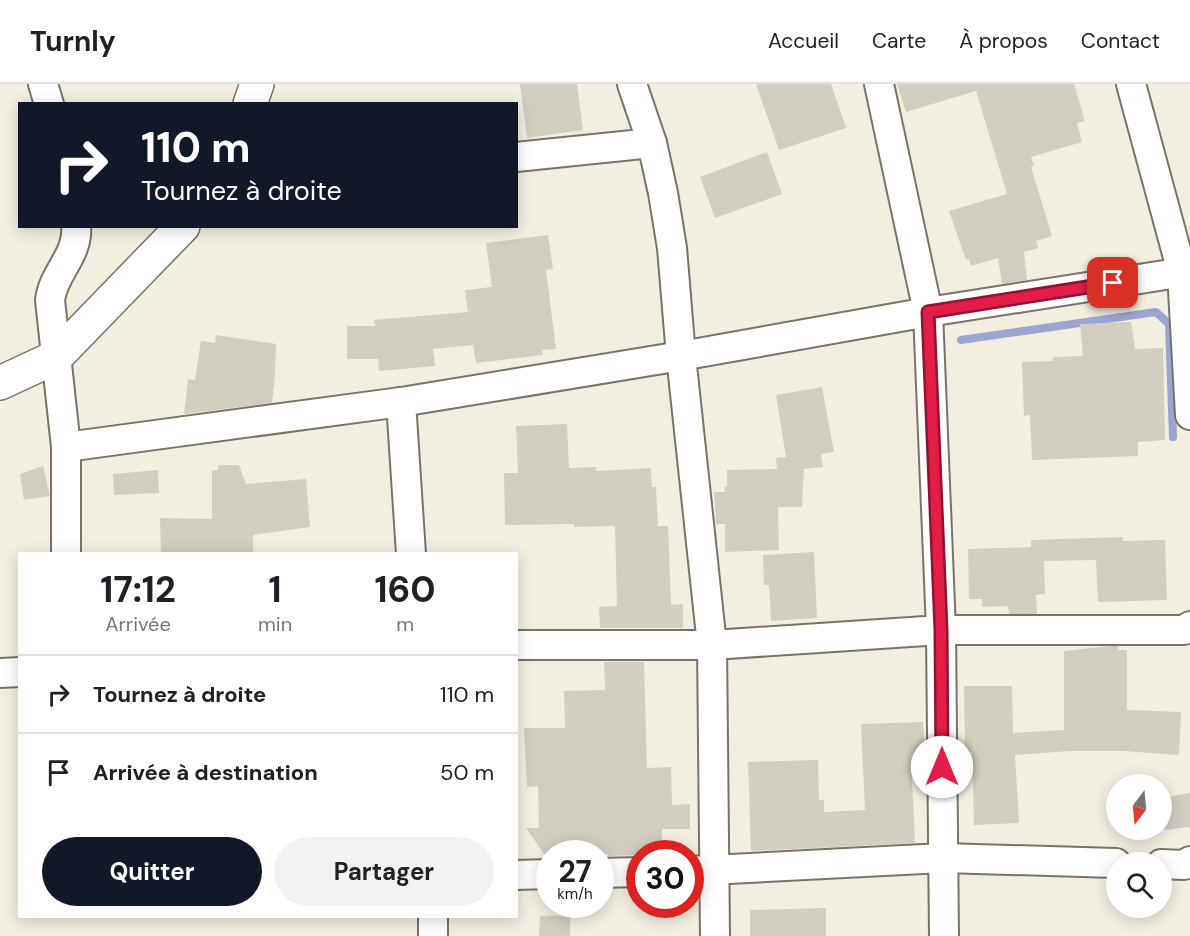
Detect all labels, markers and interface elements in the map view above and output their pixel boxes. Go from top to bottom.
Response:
text: Turnly [30,23,116,60]
text: Accueil [768,27,839,55]
text: Carte [872,27,926,55]
text: À propos [959,27,1048,55]
text: Contact [1081,27,1160,55]
text: 110 m [141,120,251,175]
icon: right [42,126,120,204]
text: Tournez à droite [141,173,342,208]
pin [1087,257,1138,308]
icon: arrive [1096,266,1129,299]
text: 17:12 [100,566,176,613]
text: 1 [269,566,282,613]
text: 160 [374,566,436,613]
text: Arrivée [105,611,171,637]
text: min [258,611,292,637]
text: m [396,611,414,637]
icon: right [42,678,75,711]
text: Tournez à droite [93,680,266,709]
text: 110 m [440,680,494,709]
position arrow [910,735,974,799]
icon: arrive [42,756,75,789]
text: Arrivée à destination [93,758,318,787]
text: 50 m [440,758,494,787]
north arrow [1106,774,1172,840]
map controls [1106,774,1172,918]
button: Quitter [42,837,262,906]
button: Partager [274,837,494,906]
speed limit sign: 30 [626,840,704,918]
text: 27 [558,852,592,891]
button: search [1106,852,1172,918]
text: km/h [557,884,593,904]

